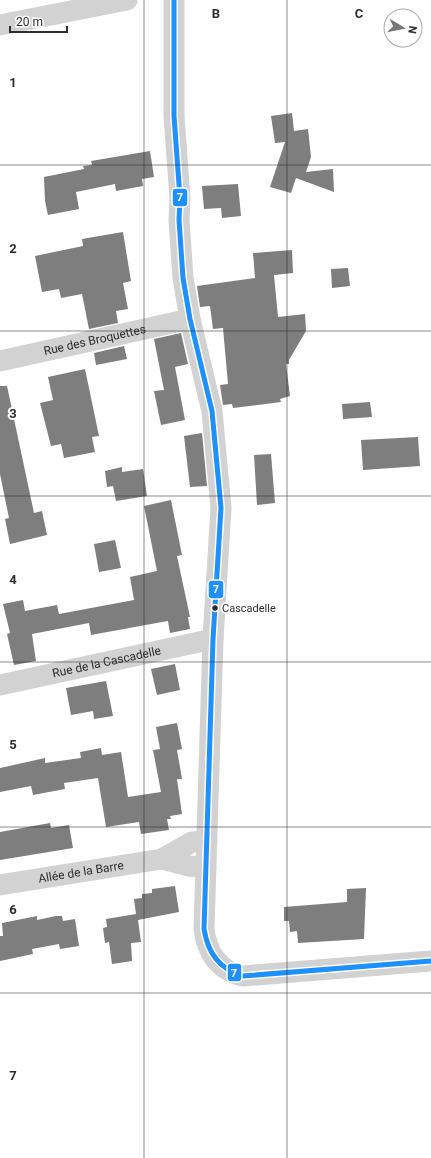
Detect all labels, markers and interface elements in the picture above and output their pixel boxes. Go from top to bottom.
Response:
text: B [212,6,220,21]
text: C [355,6,364,21]
scale bar [10,8,67,34]
north arrow [383,8,423,48]
text: 20 m [16,15,43,29]
text: N [405,25,419,35]
text: 1 [9,75,17,90]
line badge: 7 [172,188,188,207]
text: 7 [177,191,183,204]
text: 2 [9,241,17,256]
street label: Rue des Broquettes [42,322,147,358]
text: 3 [9,406,17,421]
text: 4 [9,572,17,587]
line badge: 7 [208,580,224,599]
text: 7 [213,583,219,596]
place label: Cascadelle [222,602,276,615]
marker: Cascadelle [210,603,220,613]
street label: Rue de la Cascadelle [51,643,162,681]
text: 5 [9,737,17,752]
street label: Allée de la Barre [37,858,125,886]
text: 6 [9,902,17,917]
line badge: 7 [227,963,242,982]
text: 7 [231,967,237,980]
text: 7 [9,1068,17,1083]

